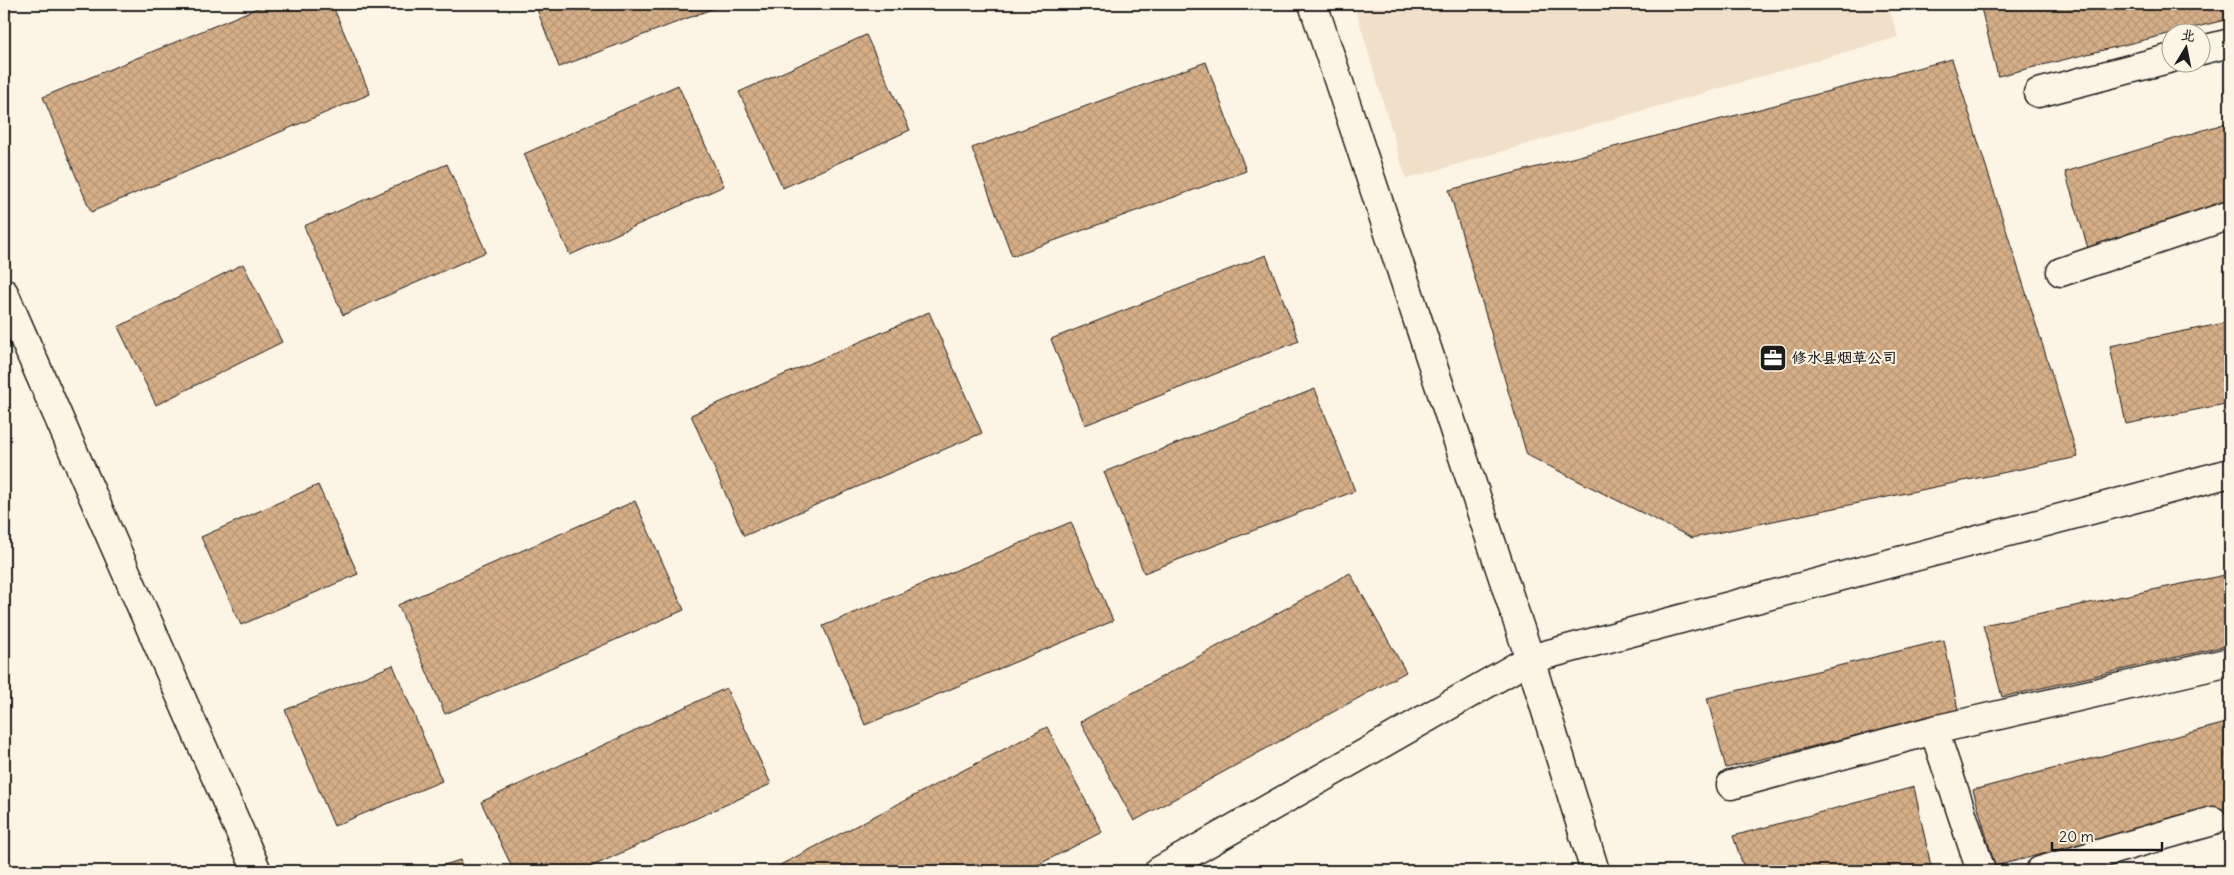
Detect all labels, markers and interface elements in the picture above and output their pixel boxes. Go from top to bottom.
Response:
north arrow [2162,22,2212,72]
text: 北 [2180,25,2197,45]
office icon: 修水县烟草公司 [1758,343,1788,373]
place label: 修水县烟草公司 [1792,348,1897,367]
scale bar [2052,820,2162,852]
text: 20 m [2059,827,2094,846]

